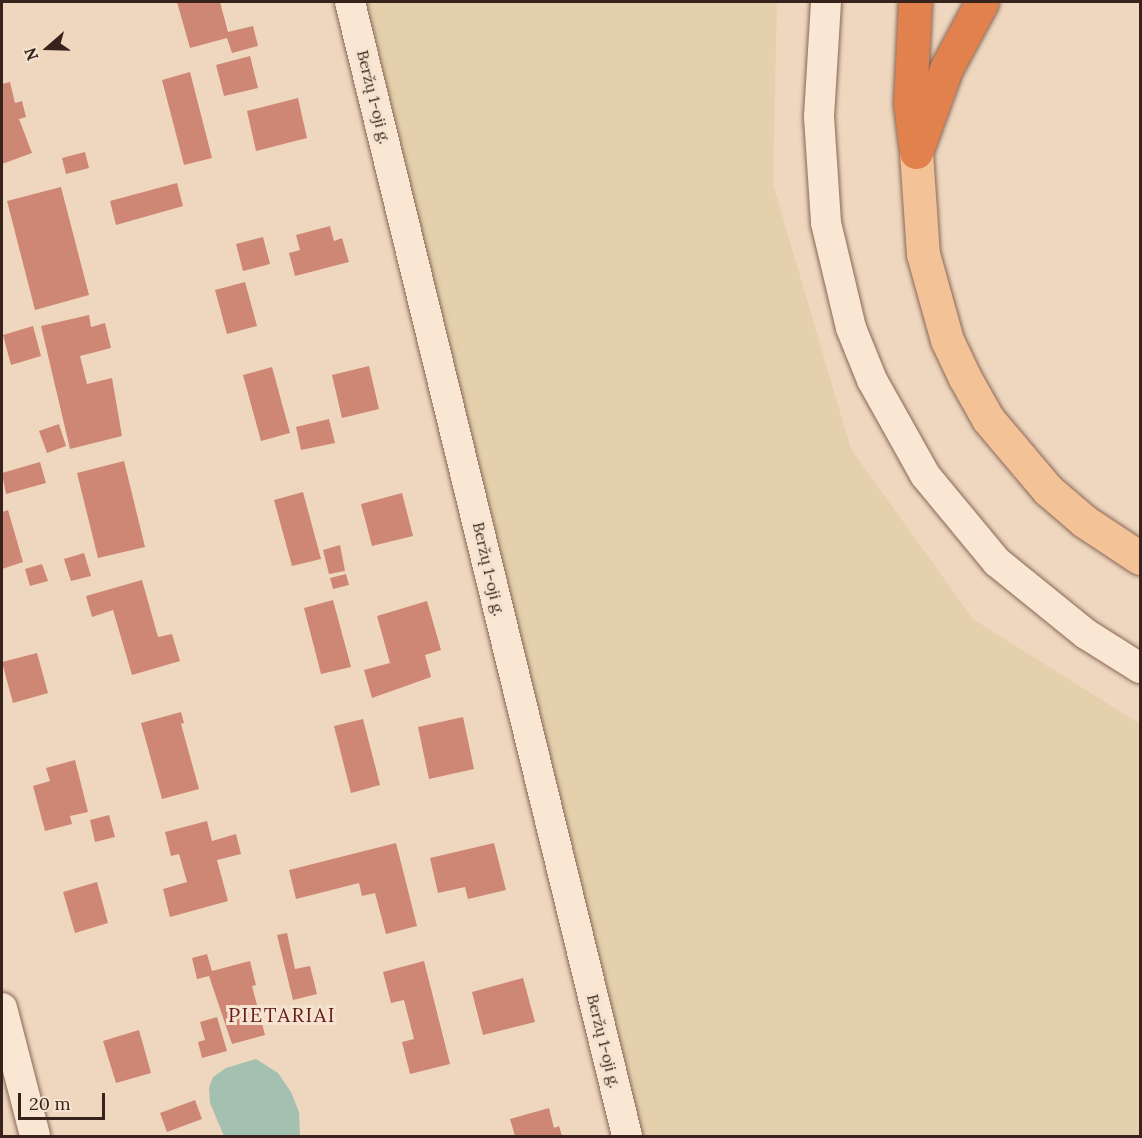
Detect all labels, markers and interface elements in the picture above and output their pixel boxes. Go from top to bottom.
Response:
north arrow [18,18,78,78]
text: N [20,45,43,63]
street label: Beržų 1-oji g. [353,48,395,146]
street label: Beržų 1-oji g. [469,520,509,618]
street label: Beržų 1-oji g. [583,992,625,1090]
district label: PIETARIAI [228,1002,336,1026]
scale bar [21,1081,108,1119]
text: 20 m [29,1092,71,1115]

